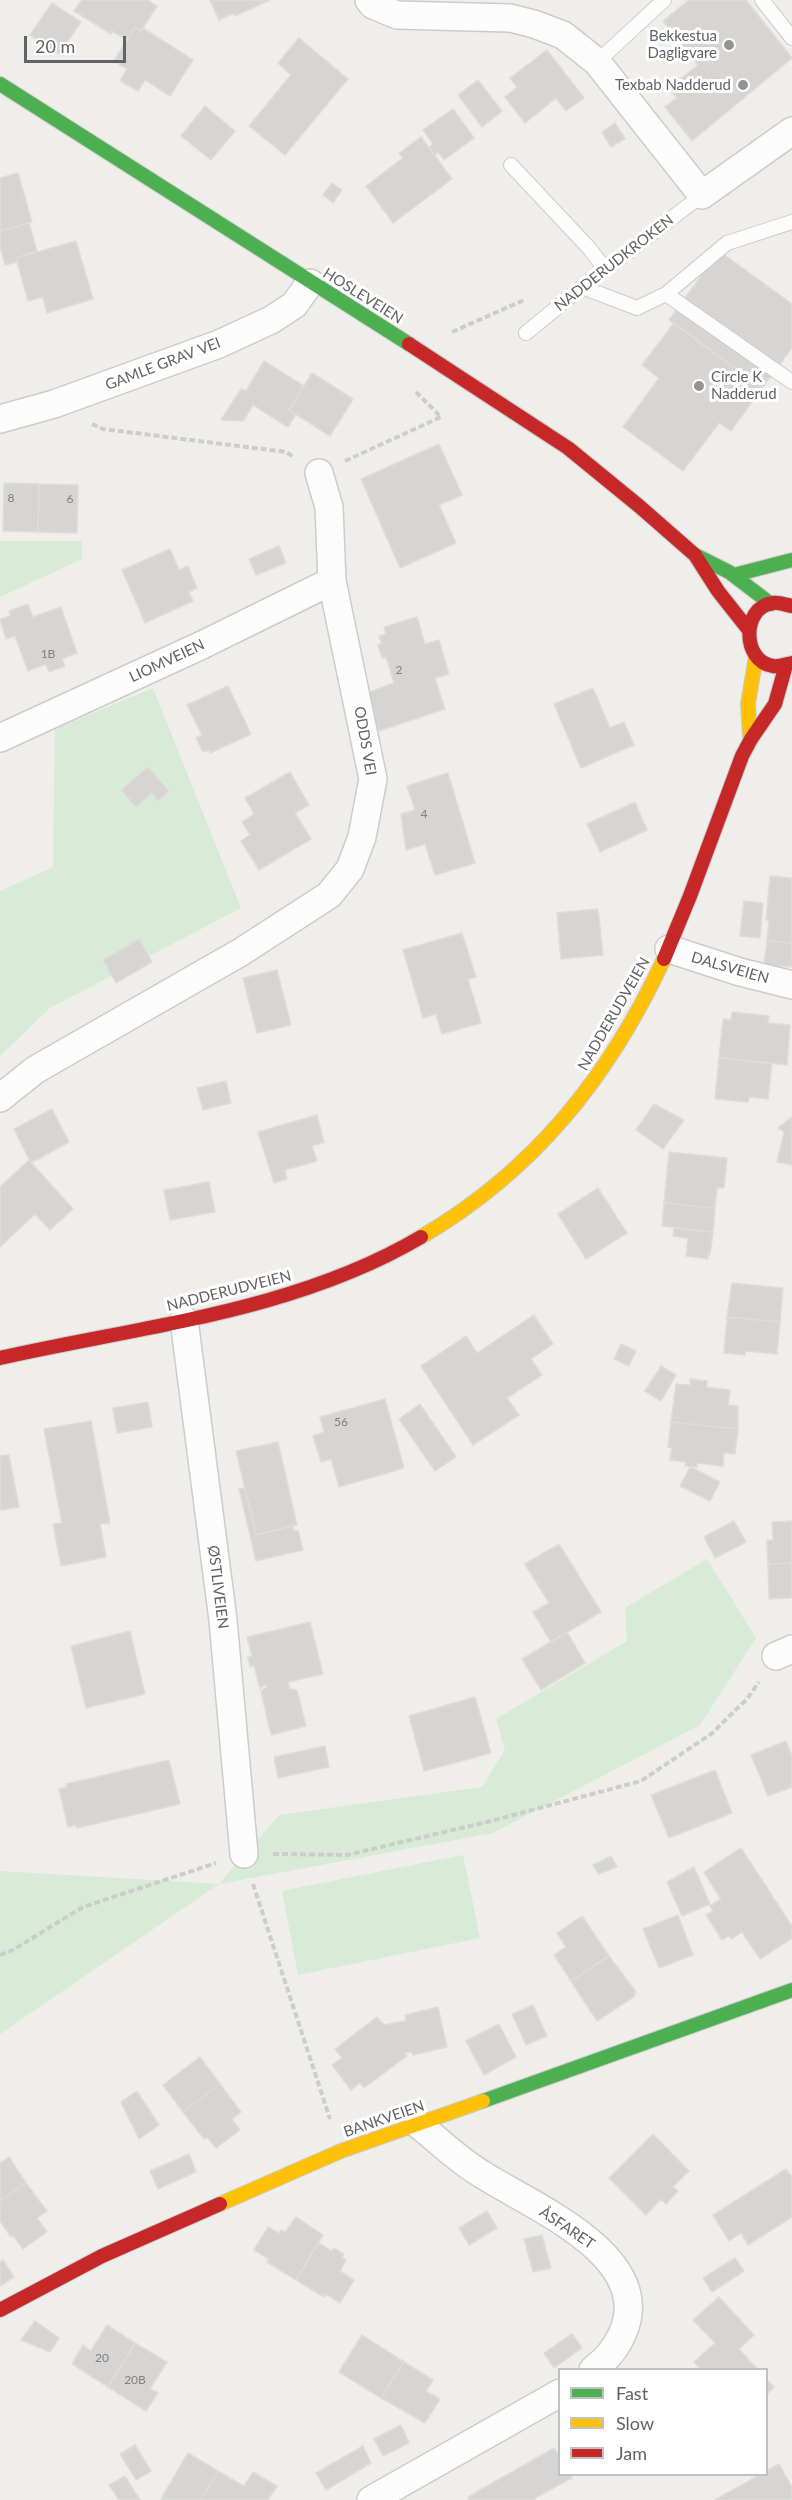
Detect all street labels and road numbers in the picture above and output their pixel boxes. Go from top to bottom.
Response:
street label: NADDERUDKROKEN [551,211,677,315]
street label: HOSLEVEIEN [320,264,406,328]
street label: GAMLE GRAV VEI [103,334,223,394]
street label: LIOMVEIEN [127,636,207,686]
street label: ODDS VEI [350,705,380,777]
street label: DALSVEIEN [689,948,771,988]
street label: NADDERUDVEIEN [574,954,654,1074]
street label: NADDERUDVEIEN [165,1267,293,1315]
street label: ØSTLIVEIEN [204,1544,232,1630]
street label: BANKVEIEN [341,2097,427,2141]
street label: ÅSFARET [536,2203,598,2253]

